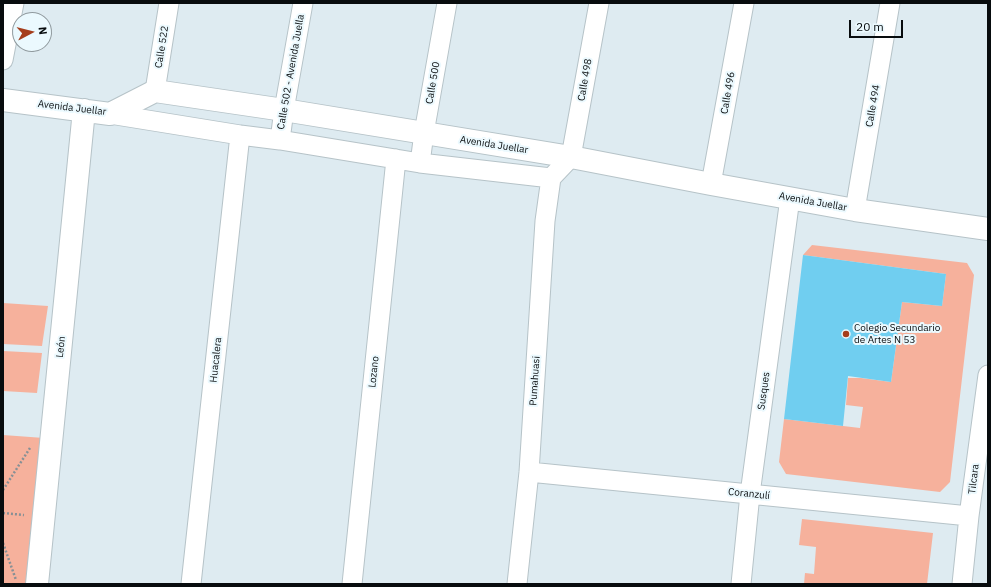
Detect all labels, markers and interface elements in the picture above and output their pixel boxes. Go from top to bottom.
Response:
north arrow [12,12,52,52]
scale bar [851,12,905,38]
street label: Calle 502 - Avenida Juella [275,13,307,131]
text: 20 m [856,19,884,34]
street label: Calle 522 [153,25,171,69]
text: N [35,26,50,35]
street label: Calle 498 [575,58,595,102]
street label: Calle 500 [423,61,443,105]
street label: Calle 496 [718,71,738,115]
street label: Calle 494 [863,84,883,128]
street label: Avenida Juellar [37,98,107,118]
street label: Avenida Juellar [459,134,529,156]
street label: Avenida Juellar [778,190,848,214]
place label: Colegio Secundario de Artes N 53 [854,322,940,346]
marker: Colegio Secundario de Artes N 53 [841,329,851,339]
street label: León [54,336,68,358]
street label: Huacalera [208,337,224,383]
street label: Lozano [366,356,382,388]
street label: Pumahuasi [527,356,543,406]
street label: Susques [755,371,773,411]
street label: Tilcara [966,463,982,495]
street label: Coranzulí [727,486,771,502]

